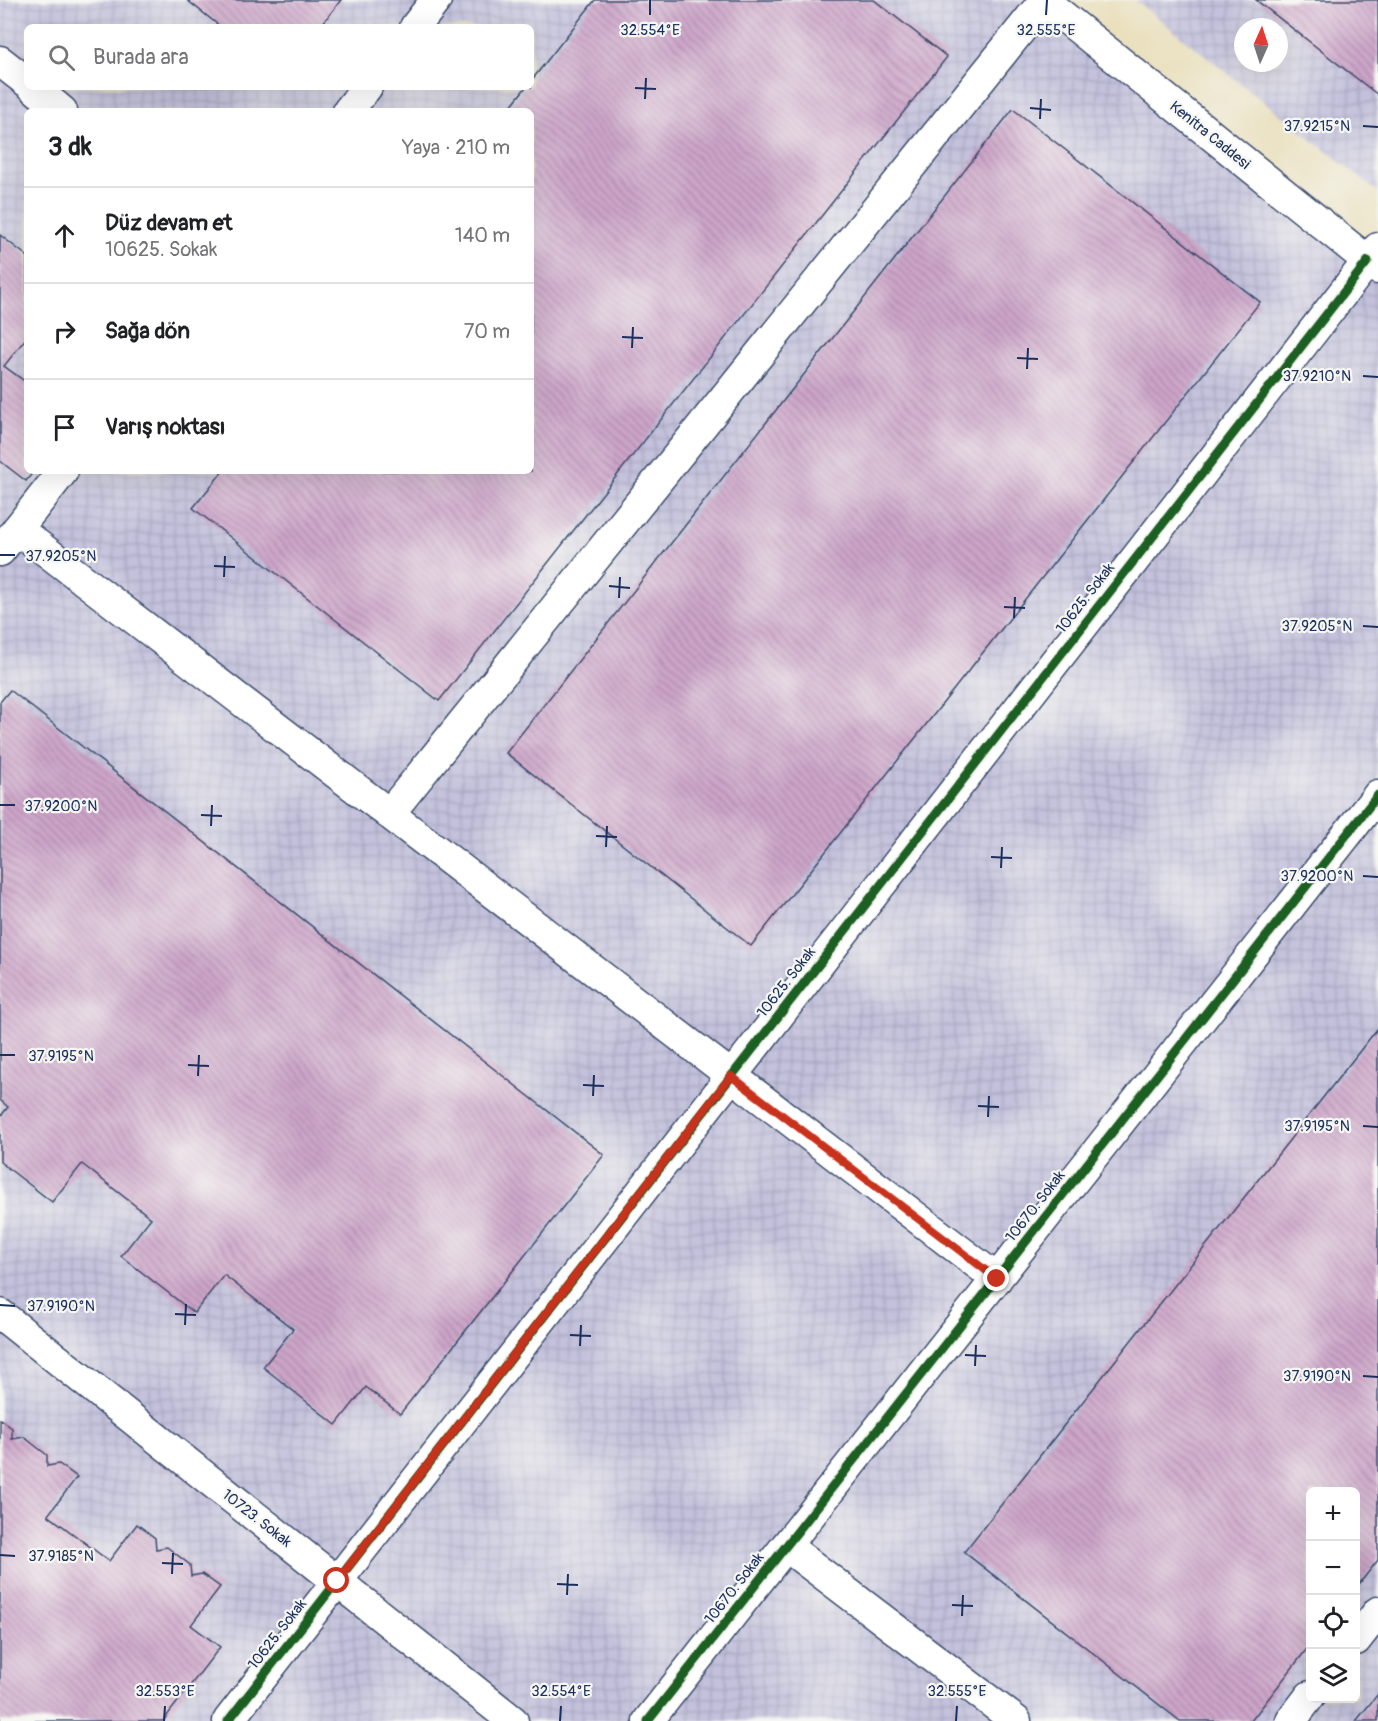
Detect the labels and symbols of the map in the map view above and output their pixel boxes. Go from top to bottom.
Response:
north arrow [1234,18,1288,72]
text: 32.554°E [620,21,680,40]
text: 32.555°E [1017,21,1076,40]
street label: Kenitra Caddesi [1166,97,1254,174]
text: 37.9215°N [1284,117,1350,136]
text: 37.9210°N [1283,367,1351,386]
text: 37.9205°N [26,547,96,566]
street label: 10625. Sokak [1052,559,1119,637]
text: 37.9205°N [1282,617,1352,636]
text: 37.9200°N [25,797,97,816]
text: 37.9200°N [1281,867,1353,886]
street label: 10625. Sokak [753,943,820,1021]
text: 37.9195°N [28,1047,94,1066]
text: 37.9195°N [1284,1117,1350,1136]
street label: 10670. Sokak [1002,1166,1070,1246]
route end [983,1265,1009,1291]
text: 37.9190°N [27,1297,95,1316]
text: 37.9190°N [1283,1367,1351,1386]
street label: 10723. Sokak [218,1485,296,1552]
text: 37.9185°N [28,1547,94,1566]
street label: 10670. Sokak [701,1548,769,1628]
route start [323,1567,349,1593]
street label: 10625. Sokak [244,1595,311,1673]
text: 32.553°E [135,1682,195,1701]
text: 32.554°E [531,1682,591,1701]
text: 32.555°E [928,1682,987,1701]

